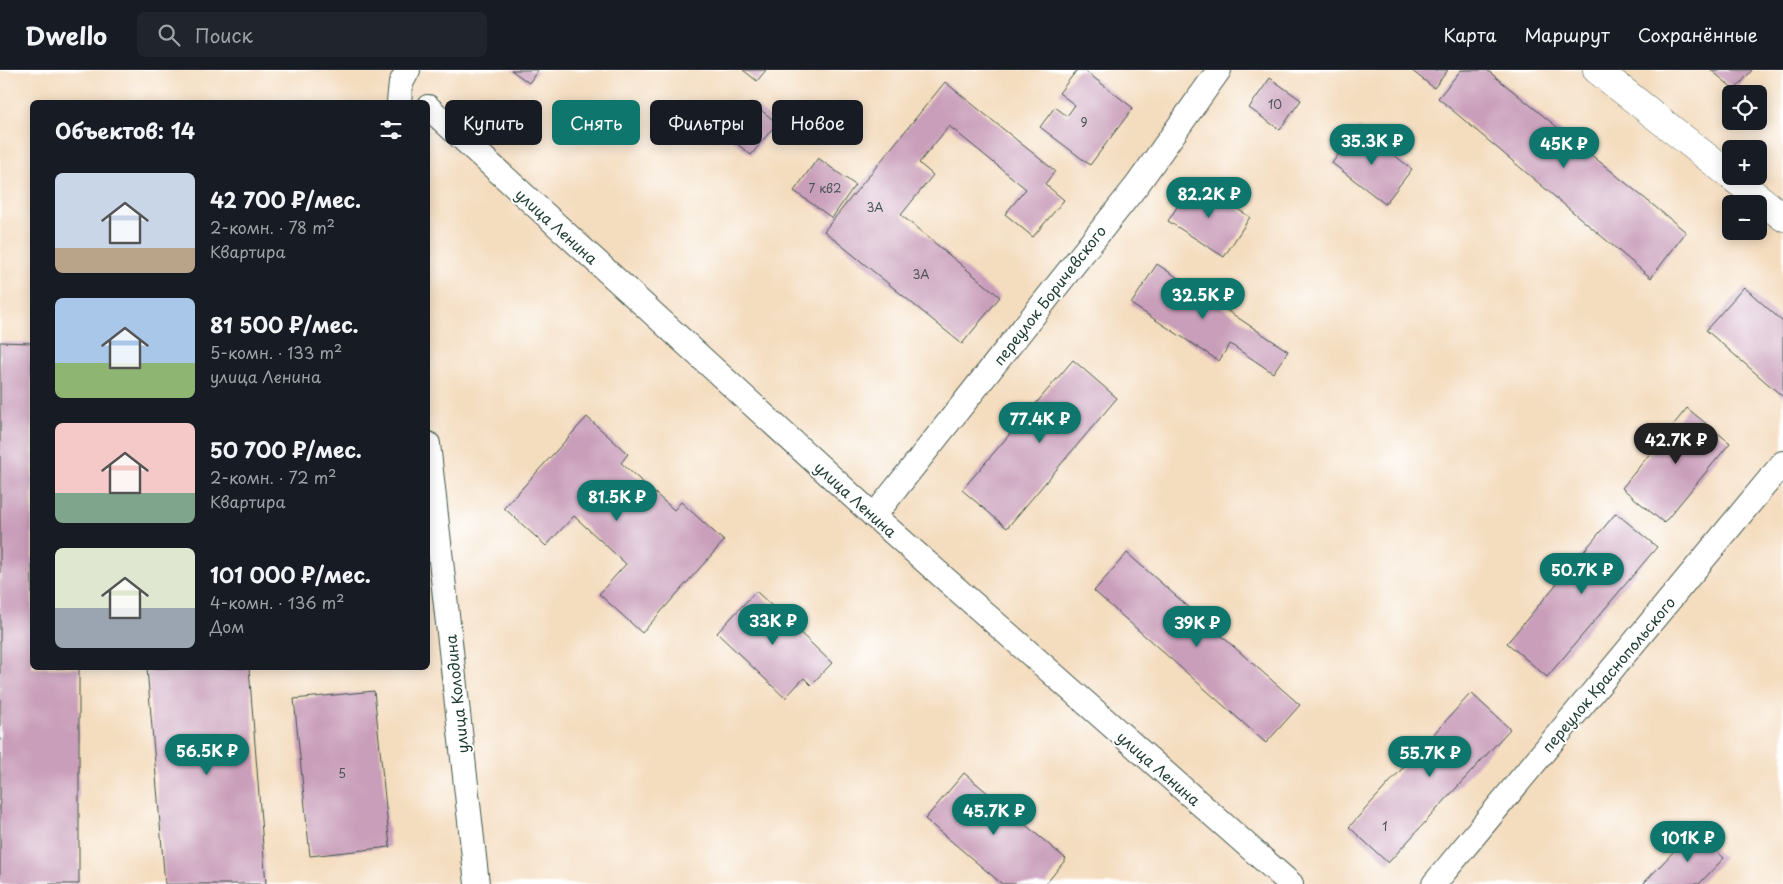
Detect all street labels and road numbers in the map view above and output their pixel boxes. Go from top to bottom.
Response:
street label: улица Ленина [511,183,604,270]
street label: переулок Боричевского [987,220,1111,370]
street label: улица Ленина [810,456,903,543]
street label: переулок Краснопольского [1536,591,1680,757]
street label: улица Колодина [438,633,474,755]
street label: улица Ленина [1112,725,1206,811]

